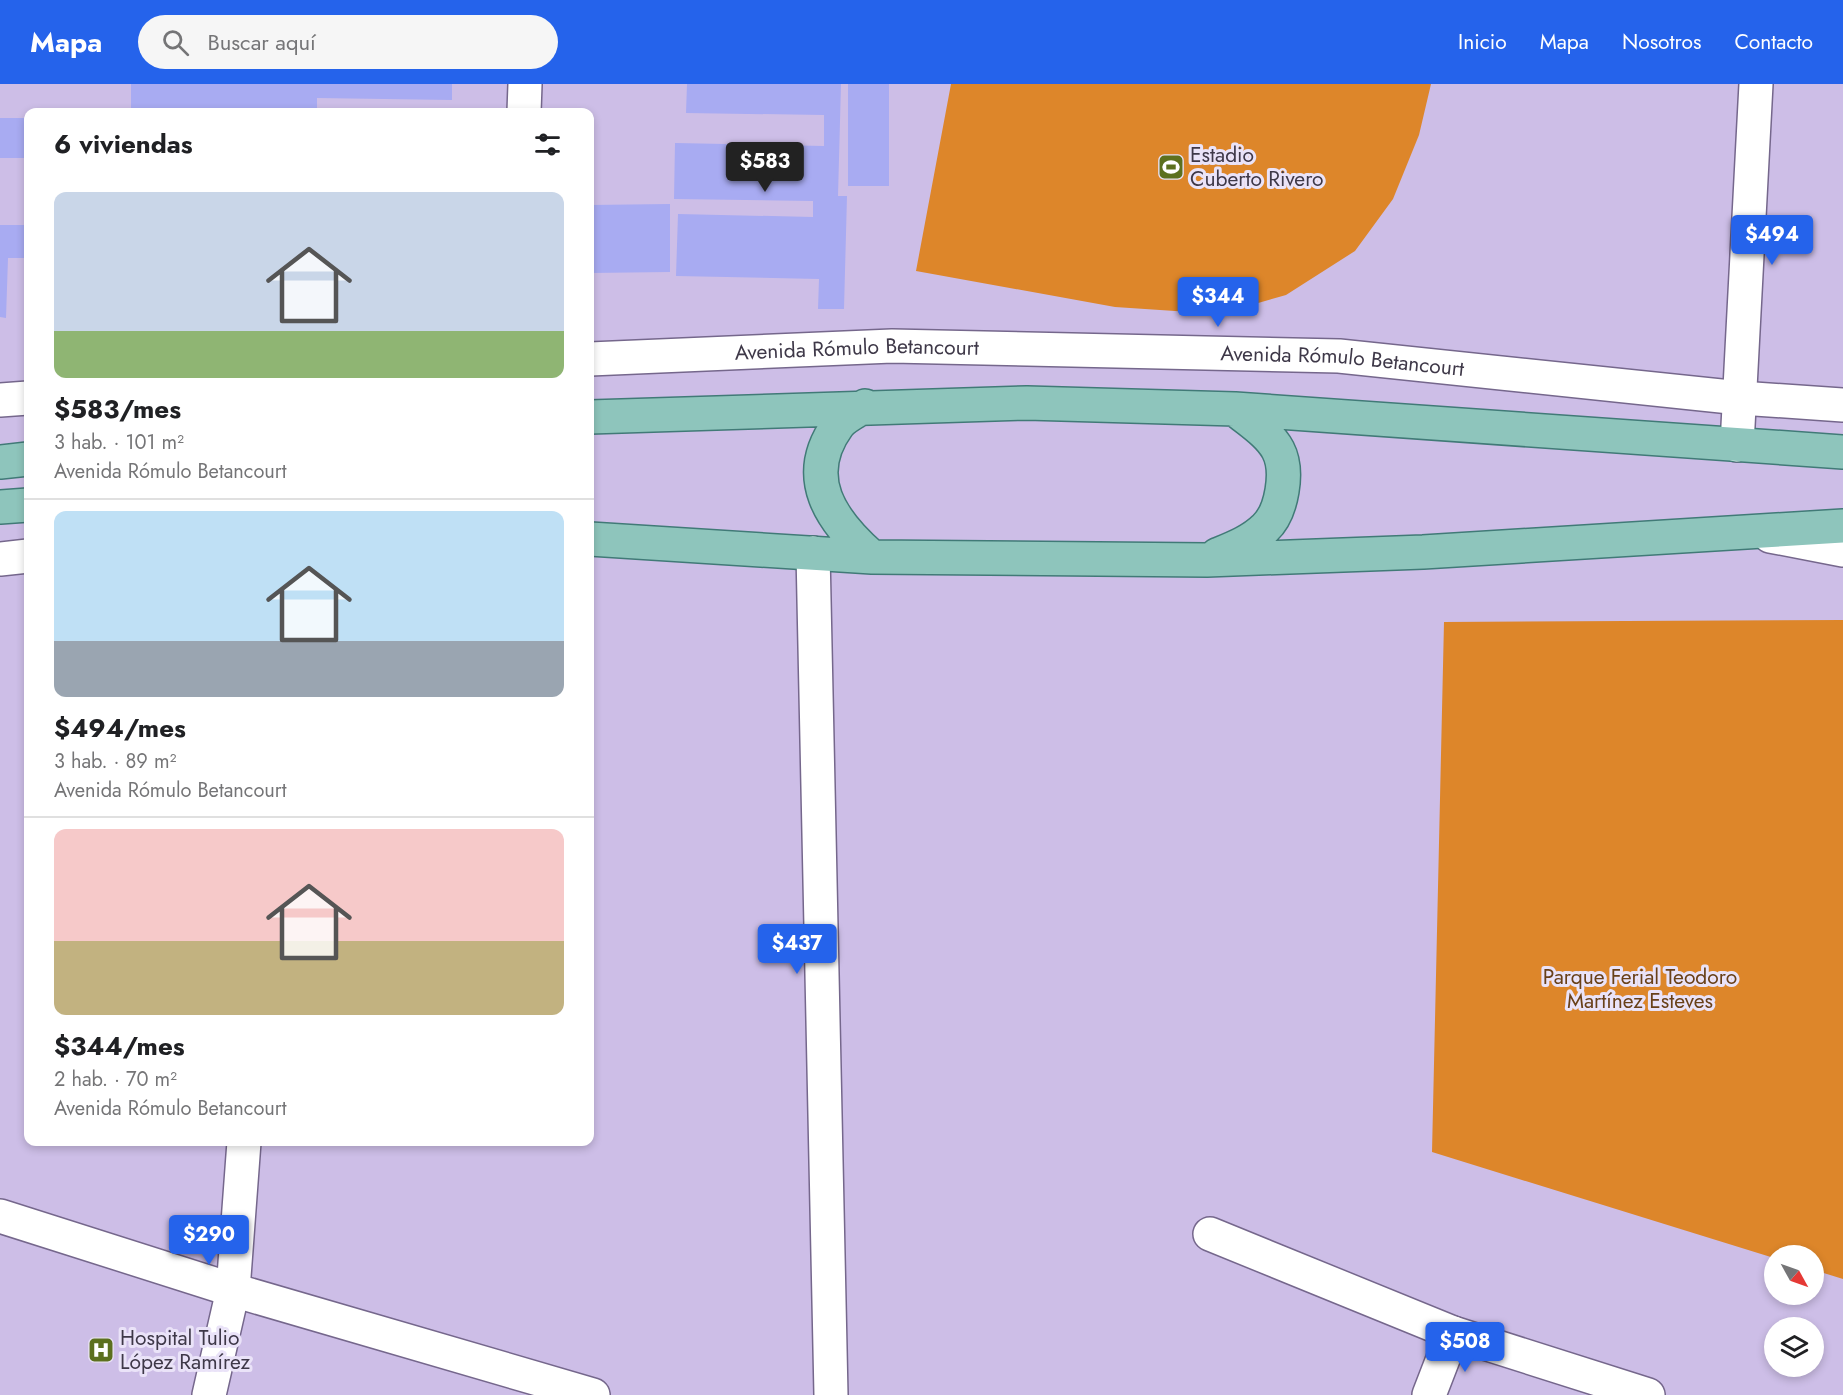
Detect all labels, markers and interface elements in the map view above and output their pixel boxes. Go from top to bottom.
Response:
search box [138,15,558,69]
text: Mapa [30,22,102,63]
icon: search [159,26,192,59]
text: Buscar aquí [207,26,316,58]
text: Inicio [1458,27,1507,57]
text: Mapa [1540,27,1589,57]
text: Nosotros [1622,27,1701,57]
text: Contacto [1734,27,1813,57]
text: 6 viviendas [54,125,193,163]
icon: filters [531,128,564,161]
place label: Estadio Cuberto Rivero [1190,140,1324,194]
pin: $583 [729,142,801,193]
text: $583 [740,147,790,176]
sports icon: Estadio Cuberto Rivero [1156,152,1186,182]
pin: $494 [1736,215,1808,266]
text: $494 [1745,220,1799,249]
icon: home [255,231,363,339]
pin: $344 [1182,277,1254,328]
text: $344 [1192,282,1244,311]
street label: Avenida Rómulo Betancourt [734,331,979,368]
street label: Avenida Rómulo Betancourt [1220,338,1466,384]
text: $583/mes [54,390,181,428]
text: 3 hab. · 101 m² [54,428,184,457]
text: Avenida Rómulo Betancourt [54,457,286,486]
icon: home [255,550,363,658]
text: $494/mes [54,709,186,747]
text: 3 hab. · 89 m² [54,747,176,776]
text: Avenida Rómulo Betancourt [54,776,286,805]
icon: home [255,868,363,976]
pin: $437 [761,924,833,975]
text: $437 [772,929,822,958]
park label: Parque Ferial Teodoro Martínez Esteves [1543,962,1737,1016]
text: $344/mes [54,1027,185,1065]
text: 2 hab. · 70 m² [54,1065,177,1094]
text: Avenida Rómulo Betancourt [54,1094,286,1123]
pin: $290 [173,1215,245,1266]
text: $290 [183,1220,235,1249]
north arrow [1764,1245,1824,1305]
map controls [1764,1245,1824,1377]
button: layers [1764,1317,1824,1377]
pin: $508 [1429,1322,1501,1373]
place label: Hospital Tulio López Ramírez [120,1323,250,1377]
text: $508 [1439,1327,1491,1356]
hospital icon: Hospital Tulio López Ramírez [86,1335,116,1365]

